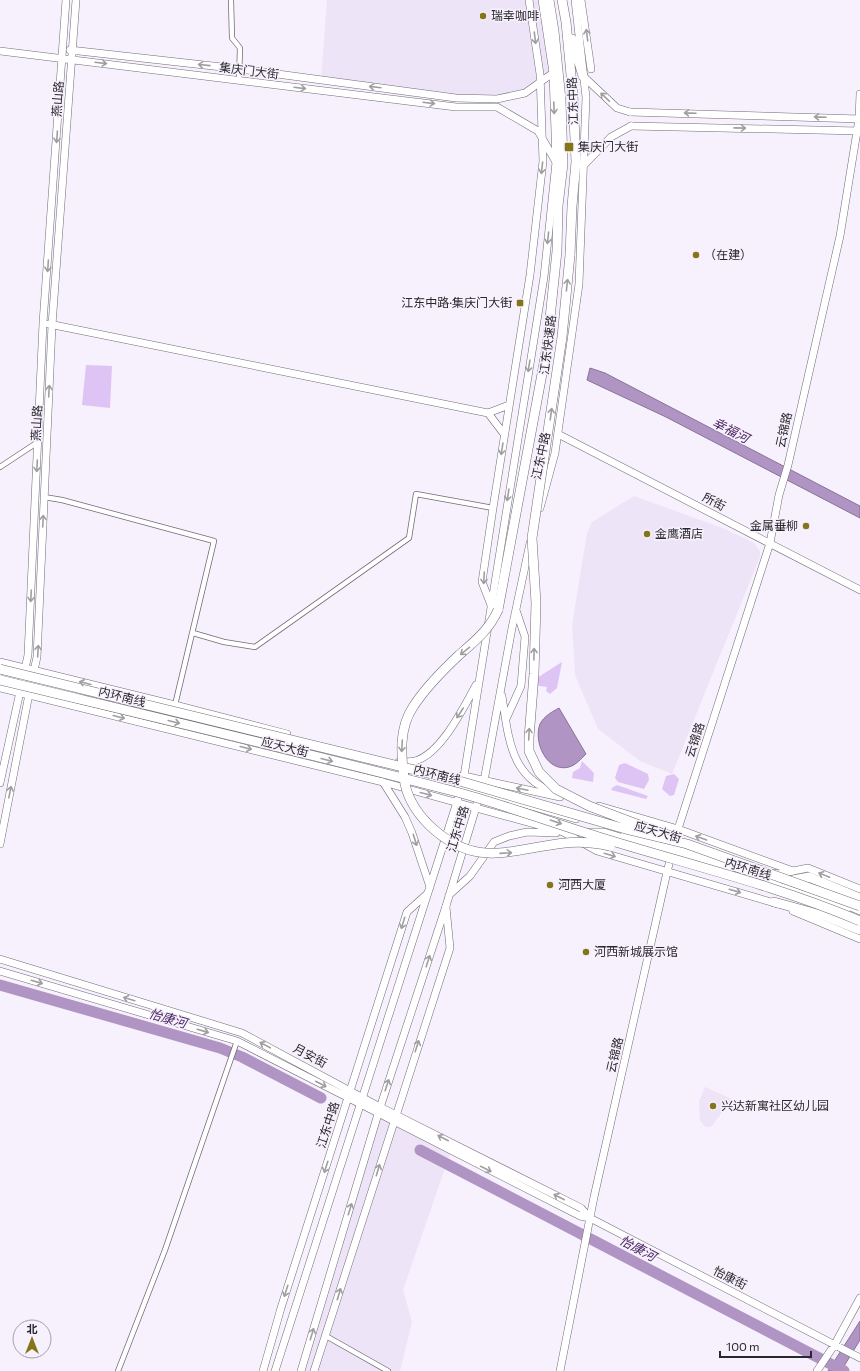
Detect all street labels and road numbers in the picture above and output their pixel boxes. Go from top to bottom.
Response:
street label: 集庆门大街 [218,59,280,81]
street label: 江东中路 [564,77,580,125]
street label: 燕山路 [49,80,65,117]
street label: 江东快速路 [536,314,558,376]
street label: 燕山路 [28,405,44,441]
street label: 云锦路 [772,411,794,449]
street label: 江东中路 [528,431,552,481]
street label: 所街 [701,489,728,513]
street label: 内环南线 [97,683,147,709]
street label: 云锦路 [682,720,706,759]
street label: 应天大街 [260,733,310,759]
street label: 内环南线 [412,761,462,787]
street label: 江东中路 [443,804,471,854]
street label: 应天大街 [633,818,683,844]
street label: 内环南线 [723,854,773,882]
street label: 云锦路 [603,1036,625,1074]
street label: 月安街 [291,1040,330,1070]
street label: 江东中路 [313,1100,341,1150]
street label: 怡康街 [711,1263,750,1292]

